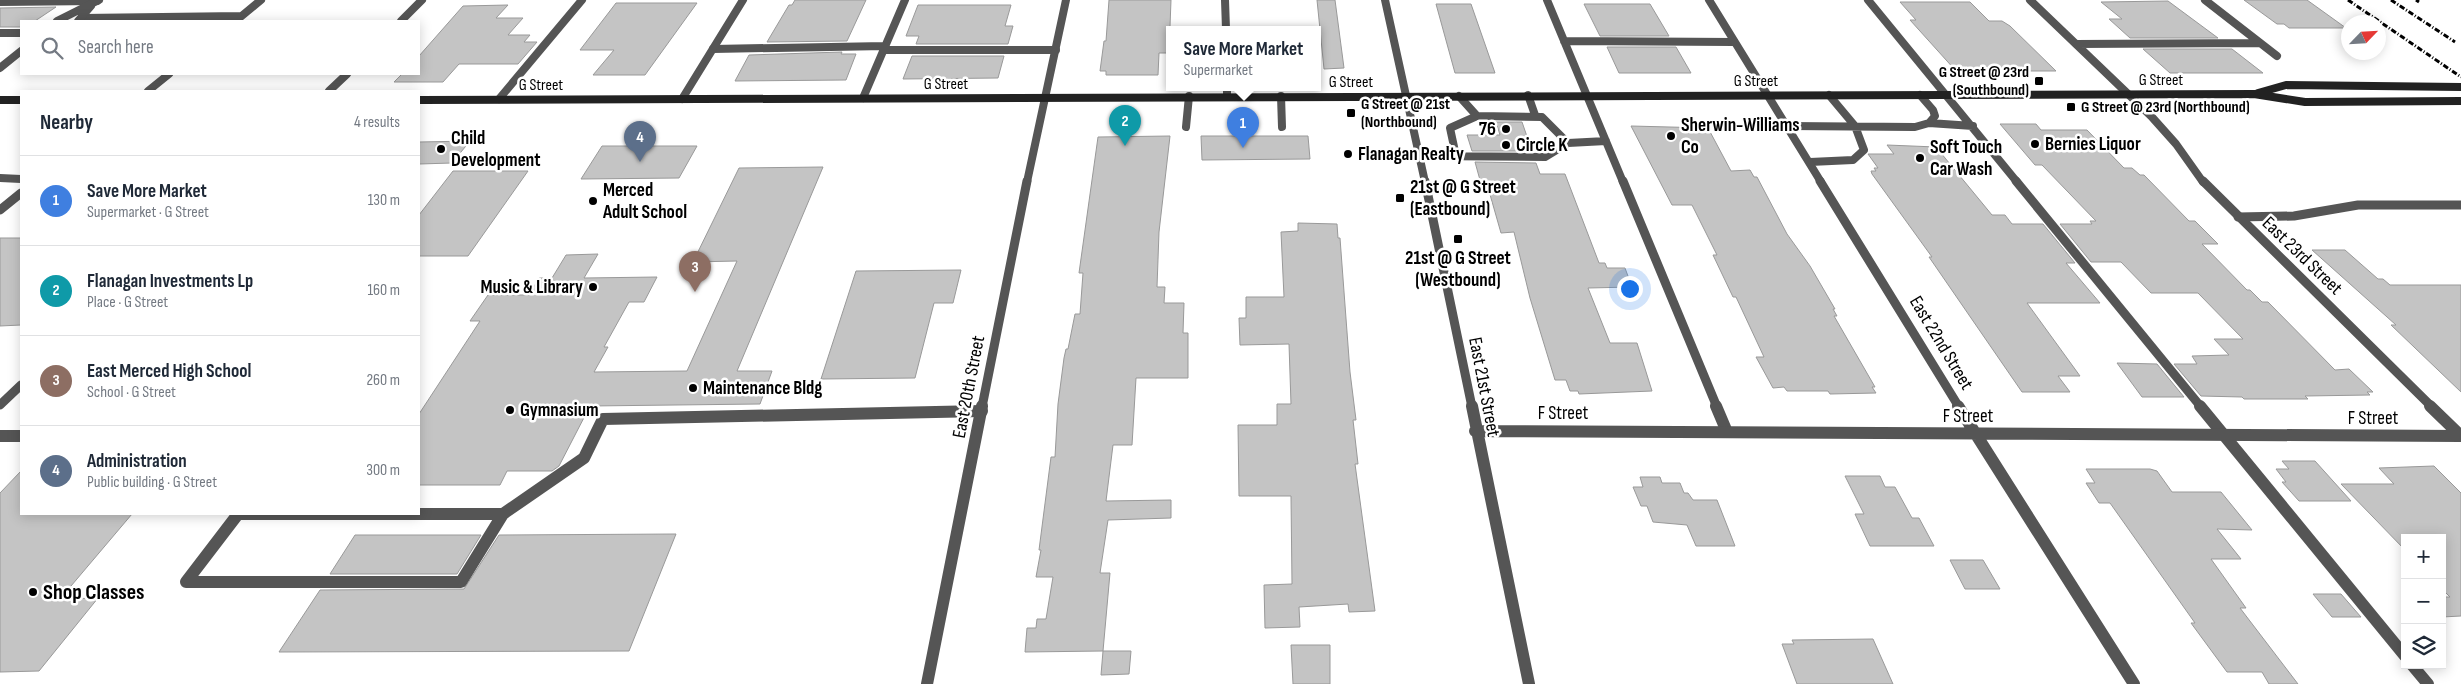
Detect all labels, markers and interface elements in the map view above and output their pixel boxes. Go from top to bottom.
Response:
north arrow [2341,15,2386,60]
search box [20,20,420,75]
popup [1166,26,1321,91]
icon: search [38,34,66,62]
text: Search here [78,36,154,59]
text: Save More Market [1184,38,1303,61]
text: Supermarket [1184,61,1253,80]
place label: G Street @ 23rd (Southbound) [1939,63,2029,100]
street label: G Street [2139,71,2183,90]
street label: G Street [1734,72,1778,91]
street label: G Street [1329,73,1373,92]
street label: G Street [924,75,968,94]
marker: G Street @ 23rd (Southbound) [2033,75,2045,87]
street label: G Street [519,76,563,95]
place label: G Street @ 21st (Northbound) [1361,95,1450,132]
place label: G Street @ 23rd (Northbound) [2081,98,2250,117]
marker: G Street @ 23rd (Northbound) [2065,101,2077,113]
pin: 2 [1109,105,1141,146]
pin: 1 [1227,107,1259,148]
marker: G Street @ 21st (Northbound) [1345,107,1357,119]
text: Nearby [40,110,93,135]
text: 4 results [354,113,400,132]
place label: Sherwin-Williams Co [1681,114,1800,159]
place label: 76 [1479,118,1496,141]
pin: 4 [624,121,656,162]
marker: 76 [1500,123,1512,135]
place label: Child Development [451,127,541,172]
marker: Sherwin-Williams Co [1665,130,1677,142]
place label: Bernies Liquor [2045,133,2141,156]
place label: Circle K [1516,134,1568,157]
place label: Soft Touch Car Wash [1930,136,2002,181]
marker: Bernies Liquor [2029,138,2041,150]
marker: Circle K [1500,139,1512,151]
marker: Child Development [435,143,447,155]
place label: Flanagan Realty [1358,143,1464,166]
marker: Flanagan Realty [1342,148,1354,160]
marker: Soft Touch Car Wash [1914,152,1926,164]
place label: 21st @ G Street (Eastbound) [1410,176,1516,221]
place label: Merced Adult School [602,179,687,224]
text: Save More Market [87,180,207,203]
text: 1 [53,191,59,210]
text: 130 m [368,191,400,210]
marker: 21st @ G Street (Eastbound) [1394,192,1406,204]
marker: Merced Adult School [587,195,599,207]
text: Supermarket · G Street [87,203,209,222]
street label: East 23rd Street [2257,212,2347,300]
marker: 21st @ G Street (Westbound) [1452,233,1464,245]
place label: 21st @ G Street (Westbound) [1405,247,1511,292]
pin: 3 [679,251,711,292]
text: Flanagan Investments Lp [87,270,253,293]
place label: Music & Library [481,276,583,299]
your location [1617,276,1643,302]
text: 2 [52,281,60,300]
text: 160 m [367,281,400,300]
marker: Music & Library [587,281,599,293]
street label: East 22nd Street [1904,292,1978,394]
text: Place · G Street [87,293,168,312]
street label: East 20th Street [948,334,990,440]
street label: East 21st Street [1463,335,1505,439]
text: East Merced High School [87,360,251,383]
text: 3 [52,371,60,390]
text: 260 m [366,371,400,390]
place label: Maintenance Bldg [703,377,822,400]
marker: Maintenance Bldg [687,382,699,394]
text: School · G Street [87,383,176,402]
place label: Gymnasium [520,399,599,422]
street label: F Street [1538,402,1588,425]
marker: Gymnasium [504,404,516,416]
street label: F Street [1943,405,1993,428]
street label: F Street [2348,407,2398,430]
text: Administration [87,450,187,473]
text: 4 [52,461,60,480]
text: 300 m [366,461,400,480]
text: Public building · G Street [87,473,217,492]
map controls [2401,534,2446,669]
button: + [2401,534,2446,579]
place label: Shop Classes [43,579,145,606]
button: − [2401,579,2446,624]
marker: Shop Classes [27,586,39,598]
button: layers [2401,624,2446,669]

